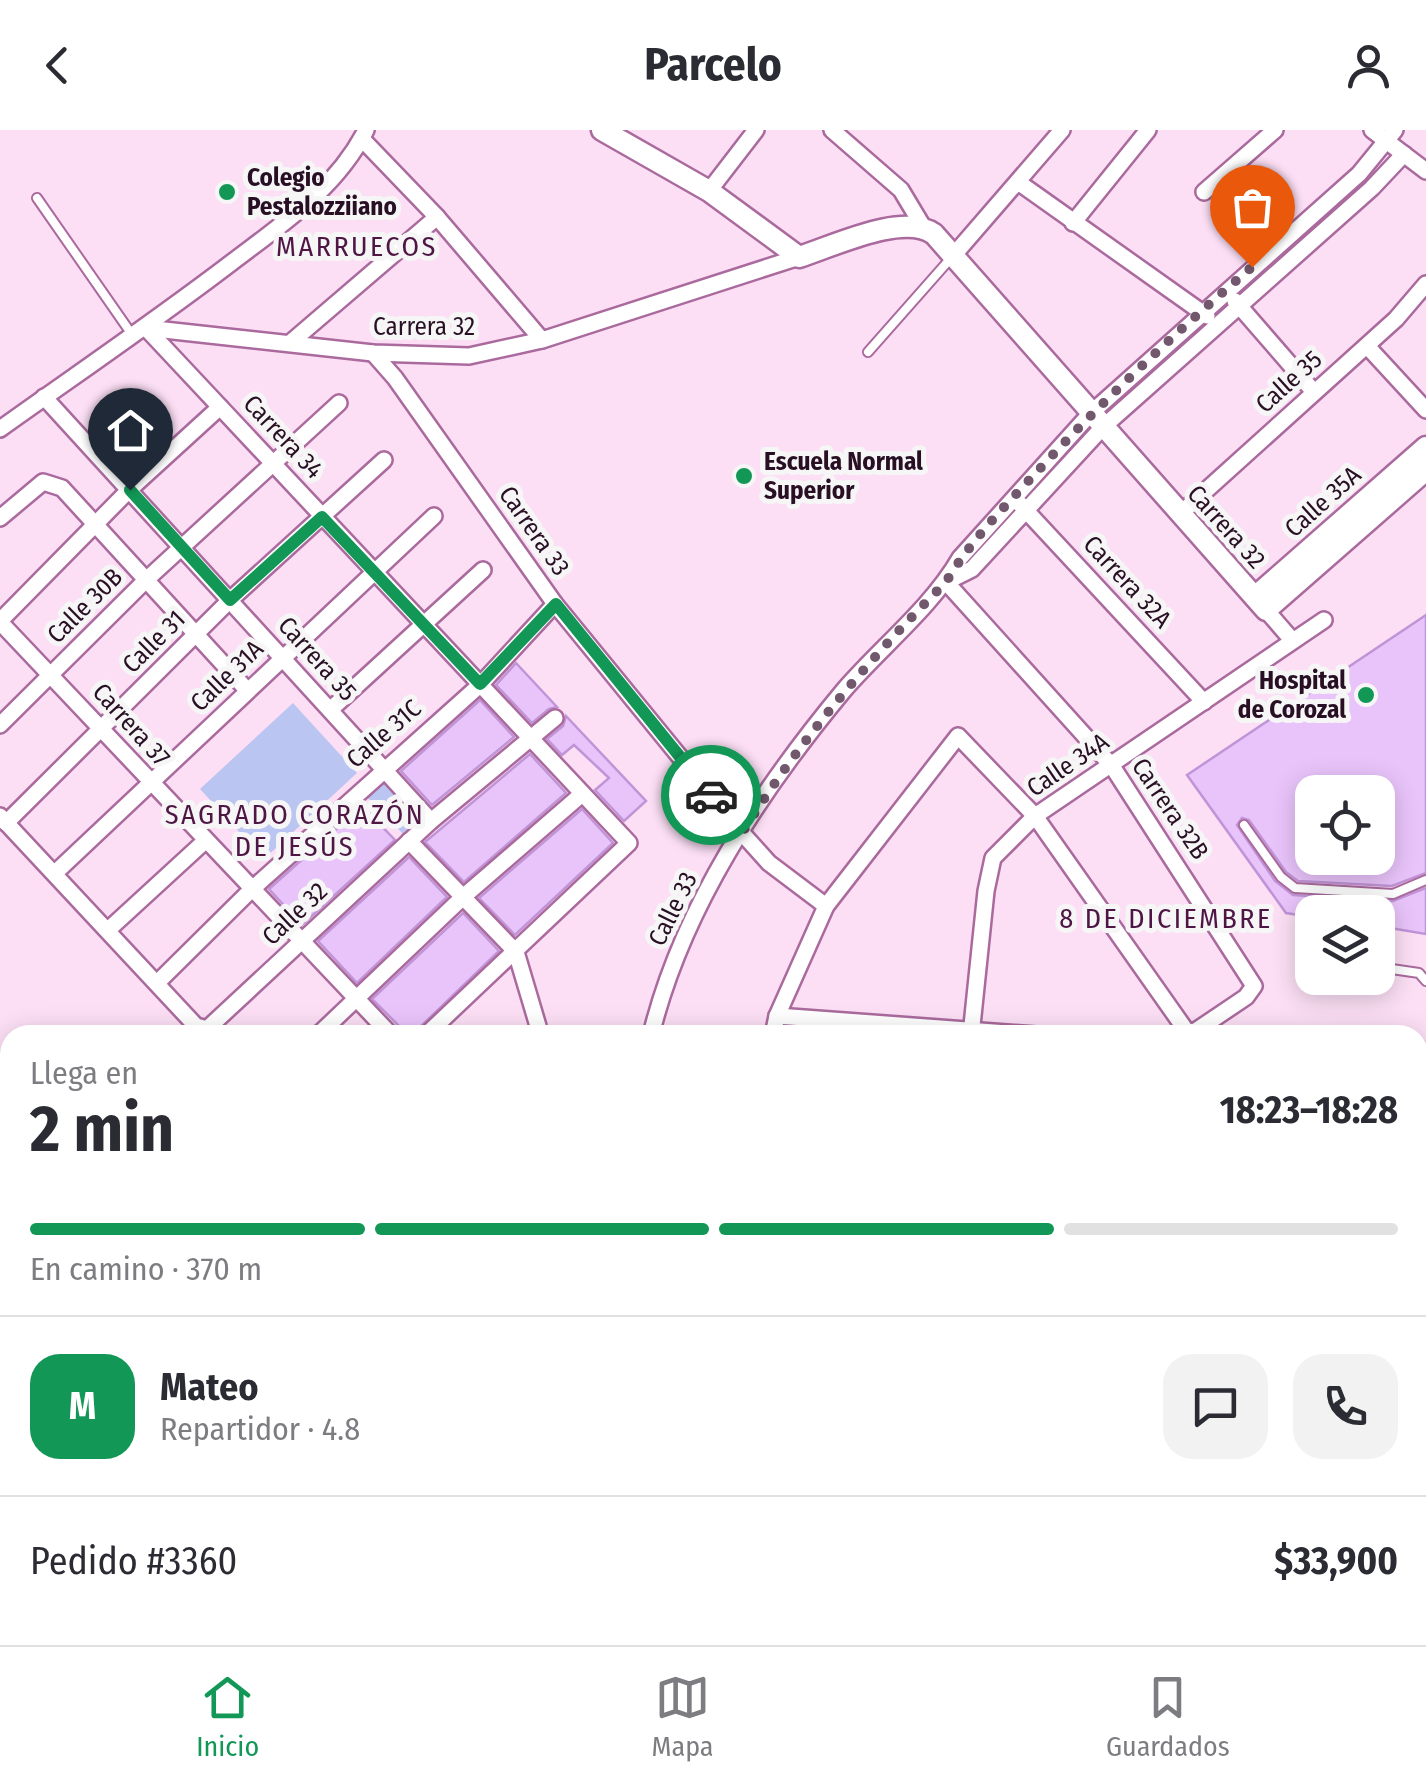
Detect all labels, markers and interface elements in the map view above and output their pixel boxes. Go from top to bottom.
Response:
icon: back [30,38,85,93]
text: Parcelo [644,38,782,92]
icon: person [1341,38,1396,93]
place label: Colegio Pestalozziiano [247,163,397,222]
pin [1210,165,1295,268]
icon: bag [1225,180,1280,235]
marker: Colegio Pestalozziiano [216,181,238,203]
district label: MARRUECOS [276,230,438,263]
street label: Carrera 32 [373,312,475,342]
street label: Calle 35 [1250,345,1328,419]
pin [88,388,173,491]
street label: Carrera 34 [237,389,329,485]
icon: home [103,403,158,458]
place label: Escuela Normal Superior [764,447,923,506]
street label: Calle 35A [1279,460,1367,544]
marker: Escuela Normal Superior [733,465,755,487]
street label: Carrera 32 [1181,479,1271,575]
street label: Carrera 33 [492,480,576,582]
street label: Carrera 32A [1077,530,1177,634]
street label: Calle 30B [41,562,129,650]
street label: Calle 31 [116,604,192,680]
street label: Carrera 35 [272,611,362,707]
street label: Calle 31A [184,634,270,718]
place label: Hospital de Corozal [1238,666,1346,725]
street label: Carrera 37 [86,677,176,773]
marker: Hospital de Corozal [1355,684,1377,706]
street label: Calle 31C [341,693,428,774]
street label: Calle 34A [1021,727,1115,803]
courier [661,745,761,845]
street label: Carrera 32B [1125,753,1215,865]
icon: car [684,768,739,823]
map controls [1295,775,1395,995]
button: locate [1295,775,1395,875]
district label: SAGRADO CORAZÓN DE JESÚS [165,798,425,863]
street label: Calle 33 [642,867,704,951]
street label: Calle 32 [256,876,334,952]
button: layers [1295,895,1395,995]
district label: 8 DE DICIEMBRE [1059,902,1273,935]
text: Llega en [30,1054,138,1092]
text: 18:23–18:28 [1220,1087,1398,1133]
text: 2 min [30,1090,174,1168]
text: En camino · 370 m [30,1250,262,1288]
button: chat [1163,1354,1268,1459]
button: phone [1293,1354,1398,1459]
text: Mateo [160,1364,259,1410]
text: M [69,1383,96,1429]
text: Repartidor · 4.8 [160,1410,360,1448]
text: Pedido #3360 [30,1538,237,1584]
text: $33,900 [1274,1538,1398,1584]
tab: Inicio [196,1670,259,1763]
tab: Mapa [652,1670,714,1763]
tab: Guardados [1106,1670,1230,1763]

